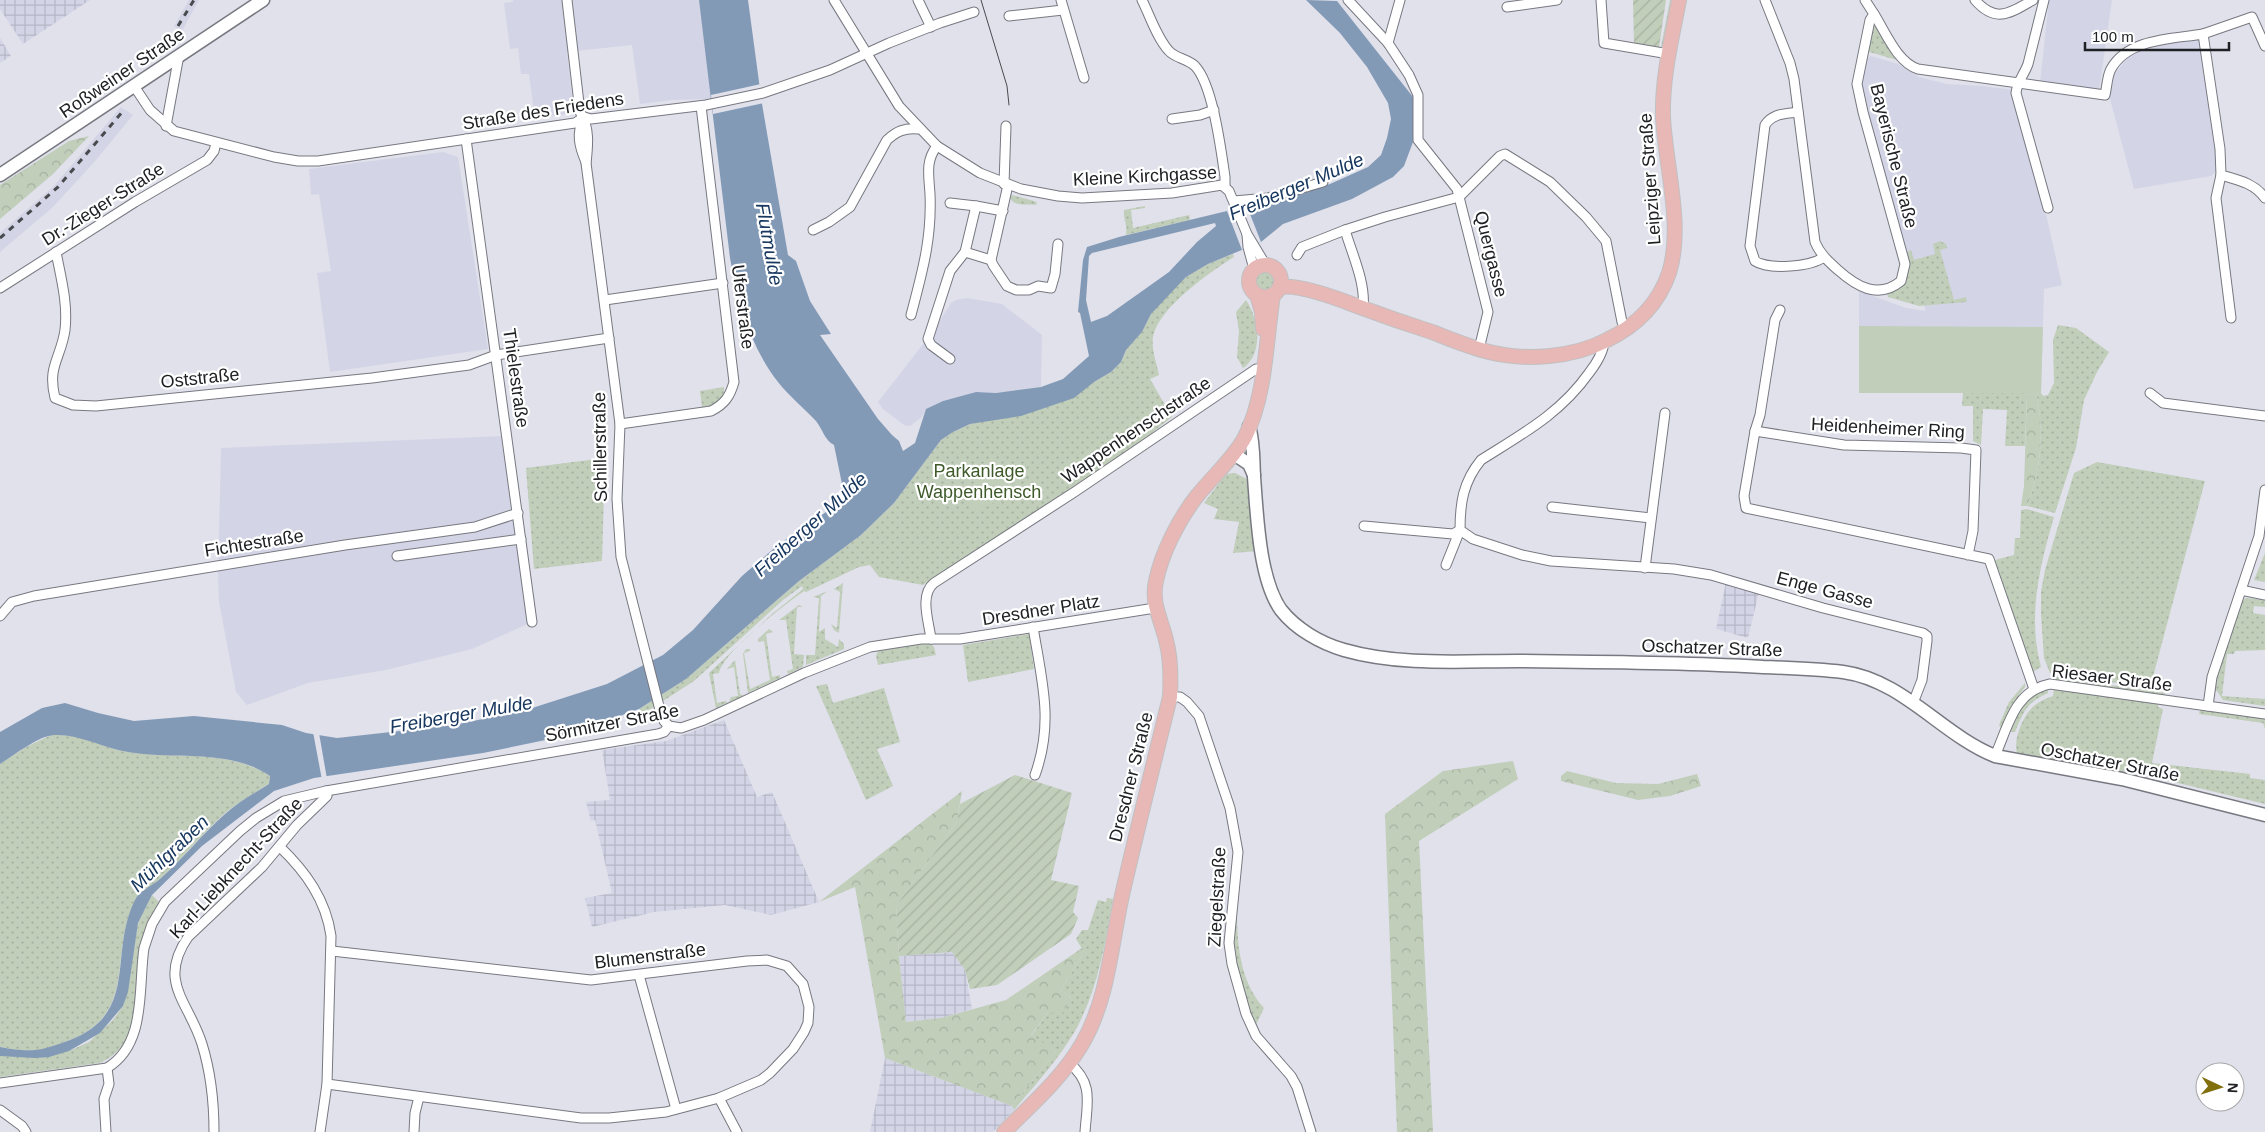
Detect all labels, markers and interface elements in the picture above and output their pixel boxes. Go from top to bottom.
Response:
scale bar [2085,20,2229,52]
street label: Roßweiner Straße [56,24,188,122]
text: 100 m [2092,28,2134,45]
street label: Bayerische Straße [1866,82,1922,230]
street label: Straße des Friedens [461,88,625,134]
street label: Leipziger Straße [1635,112,1665,246]
water label: Freiberger Mulde [1226,149,1367,224]
street label: Dr.-Zieger-Straße [38,158,168,250]
street label: Kleine Kirchgasse [1073,162,1217,190]
water label: Flutmulde [752,201,787,287]
street label: Quergasse [1471,209,1511,299]
street label: Uferstraße [728,264,758,350]
street label: Thielestraße [499,327,533,429]
street label: Oststraße [160,364,240,392]
street label: Wappenhenschstraße [1058,373,1214,487]
street label: Schillerstraße [589,392,611,502]
street label: Heidenheimer Ring [1811,414,1965,442]
park label: Parkanlage Wappenhensch [917,461,1041,502]
water label: Freiberger Mulde [750,468,871,581]
street label: Fichtestraße [203,525,305,561]
street label: Enge Gasse [1775,568,1875,612]
street label: Dresdner Platz [981,591,1101,629]
street label: Oschatzer Straße [1641,636,1783,660]
street label: Riesaer Straße [2051,661,2173,695]
water label: Freiberger Mulde [388,692,534,737]
street label: Sörmitzer Straße [543,700,681,746]
street label: Dresdner Straße [1105,710,1157,844]
street label: Oschatzer Straße [2039,739,2181,785]
street label: Karl-Liebknecht-Straße [166,793,306,943]
water label: Mühlgraben [126,811,213,896]
street label: Ziegelstraße [1204,847,1230,947]
street label: Blumenstraße [593,939,707,973]
north arrow [2195,1062,2245,1112]
text: N [2225,1082,2241,1094]

